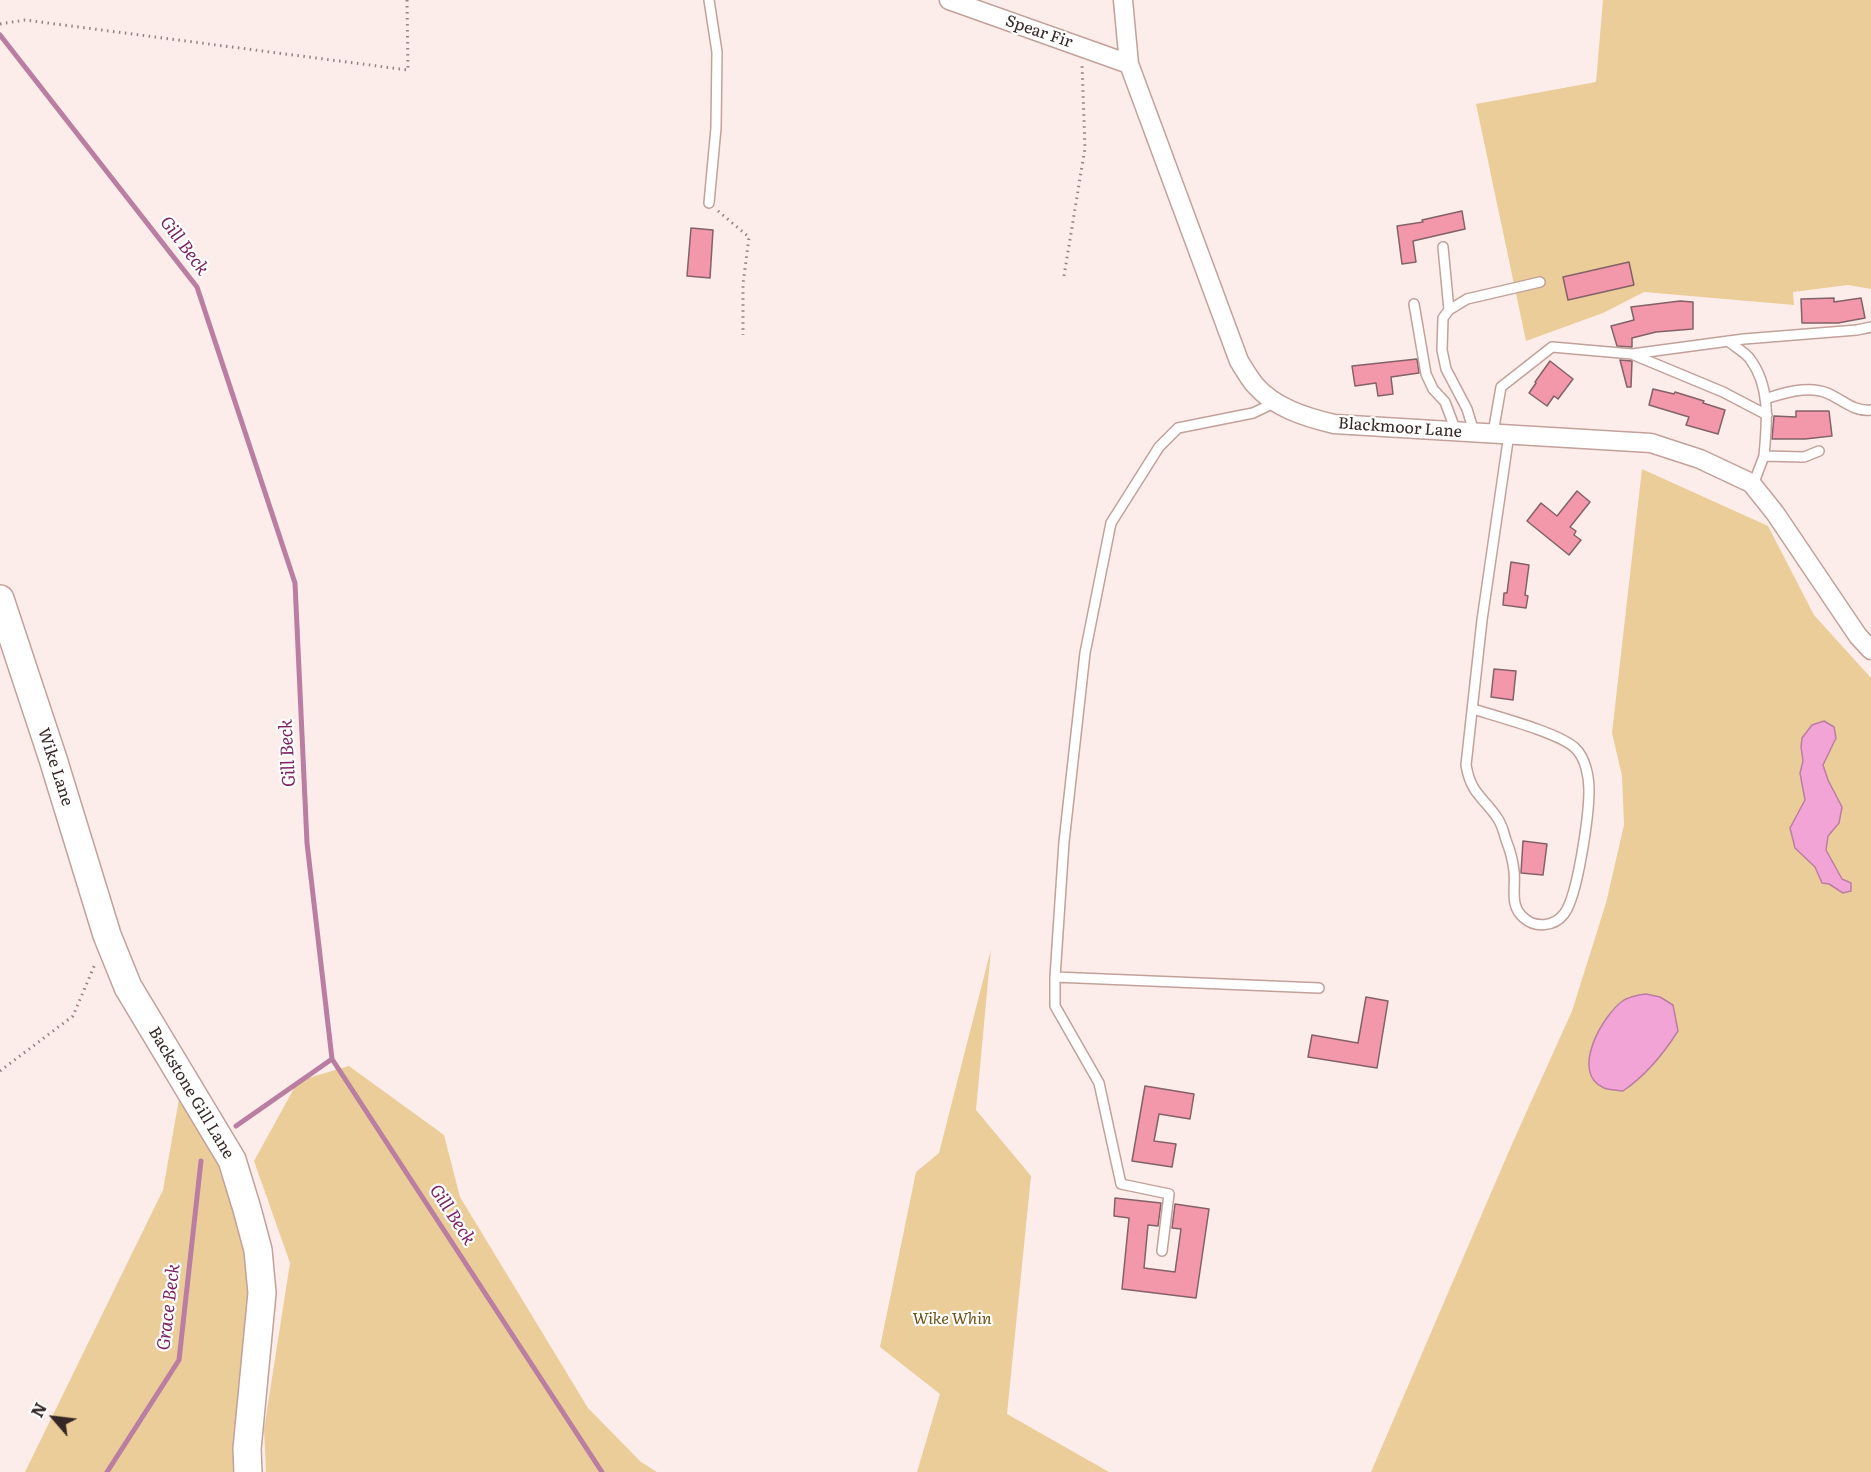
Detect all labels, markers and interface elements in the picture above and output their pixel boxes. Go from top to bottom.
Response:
street label: Spear Fir [1003,12,1075,52]
water label: Gill Beck [155,212,213,280]
street label: Blackmoor Lane [1337,414,1463,442]
water label: Gill Beck [275,719,301,787]
street label: Wike Lane [33,726,77,808]
street label: Backstone Gill Lane [144,1024,238,1162]
water label: Gill Beck [424,1181,480,1249]
water label: Grace Beck [153,1262,185,1352]
park label: Wike Whin [912,1309,992,1329]
north arrow [24,1388,84,1448]
text: N [24,1398,52,1421]

